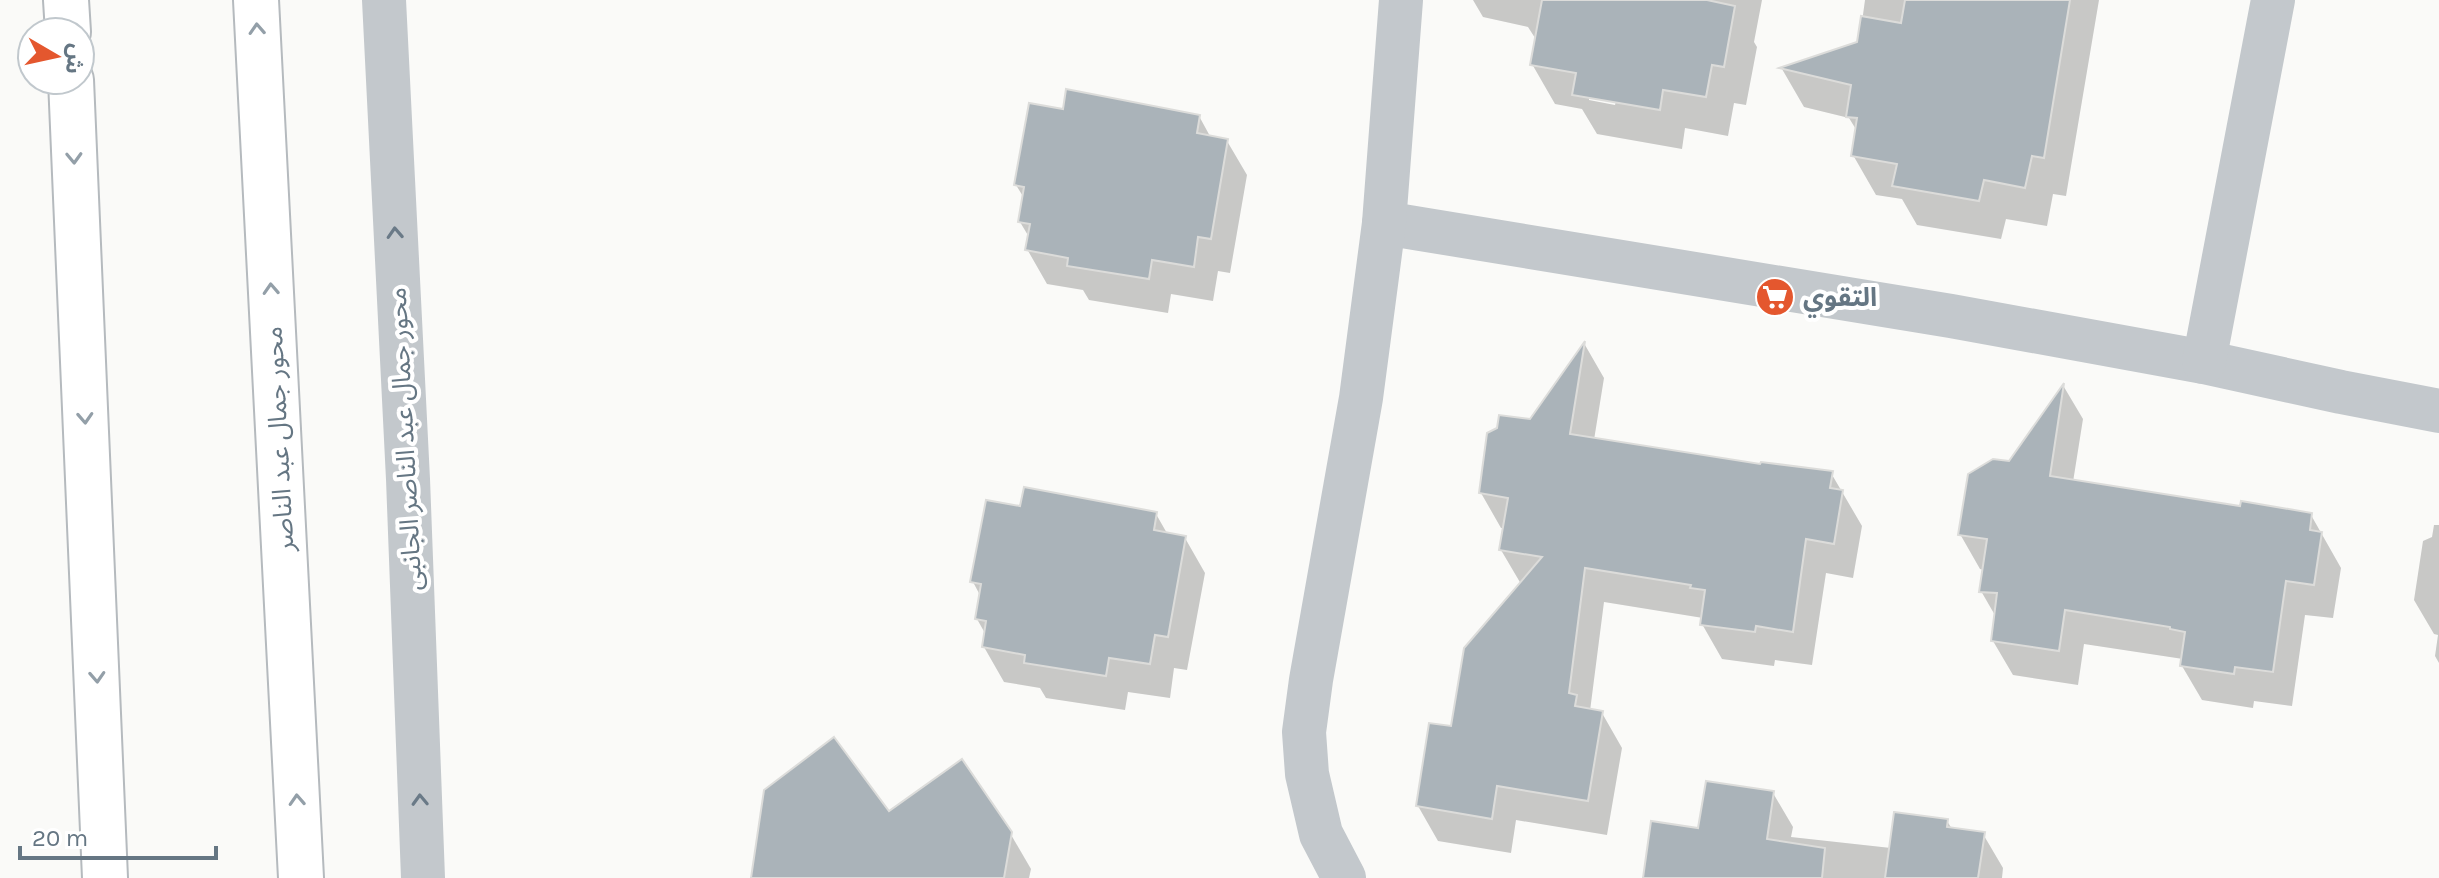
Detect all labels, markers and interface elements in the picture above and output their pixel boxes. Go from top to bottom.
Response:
north arrow [16,16,96,96]
one-way arrow [249,22,266,35]
text: ش [60,42,90,76]
one-way arrow [65,152,82,165]
one-way arrow [386,226,403,239]
supermarket icon: التقوي [1754,276,1796,318]
one-way arrow [263,282,280,295]
place label: التقوي [1803,282,1877,318]
street label: محور جمال عبد الناصر الجانبى [382,286,428,592]
street label: محور جمال عبد الناصر [258,326,300,553]
one-way arrow [77,412,94,425]
one-way arrow [88,671,105,684]
one-way arrow [289,793,306,806]
one-way arrow [412,793,429,806]
scale bar [20,810,216,860]
text: 20 m [32,824,88,852]

